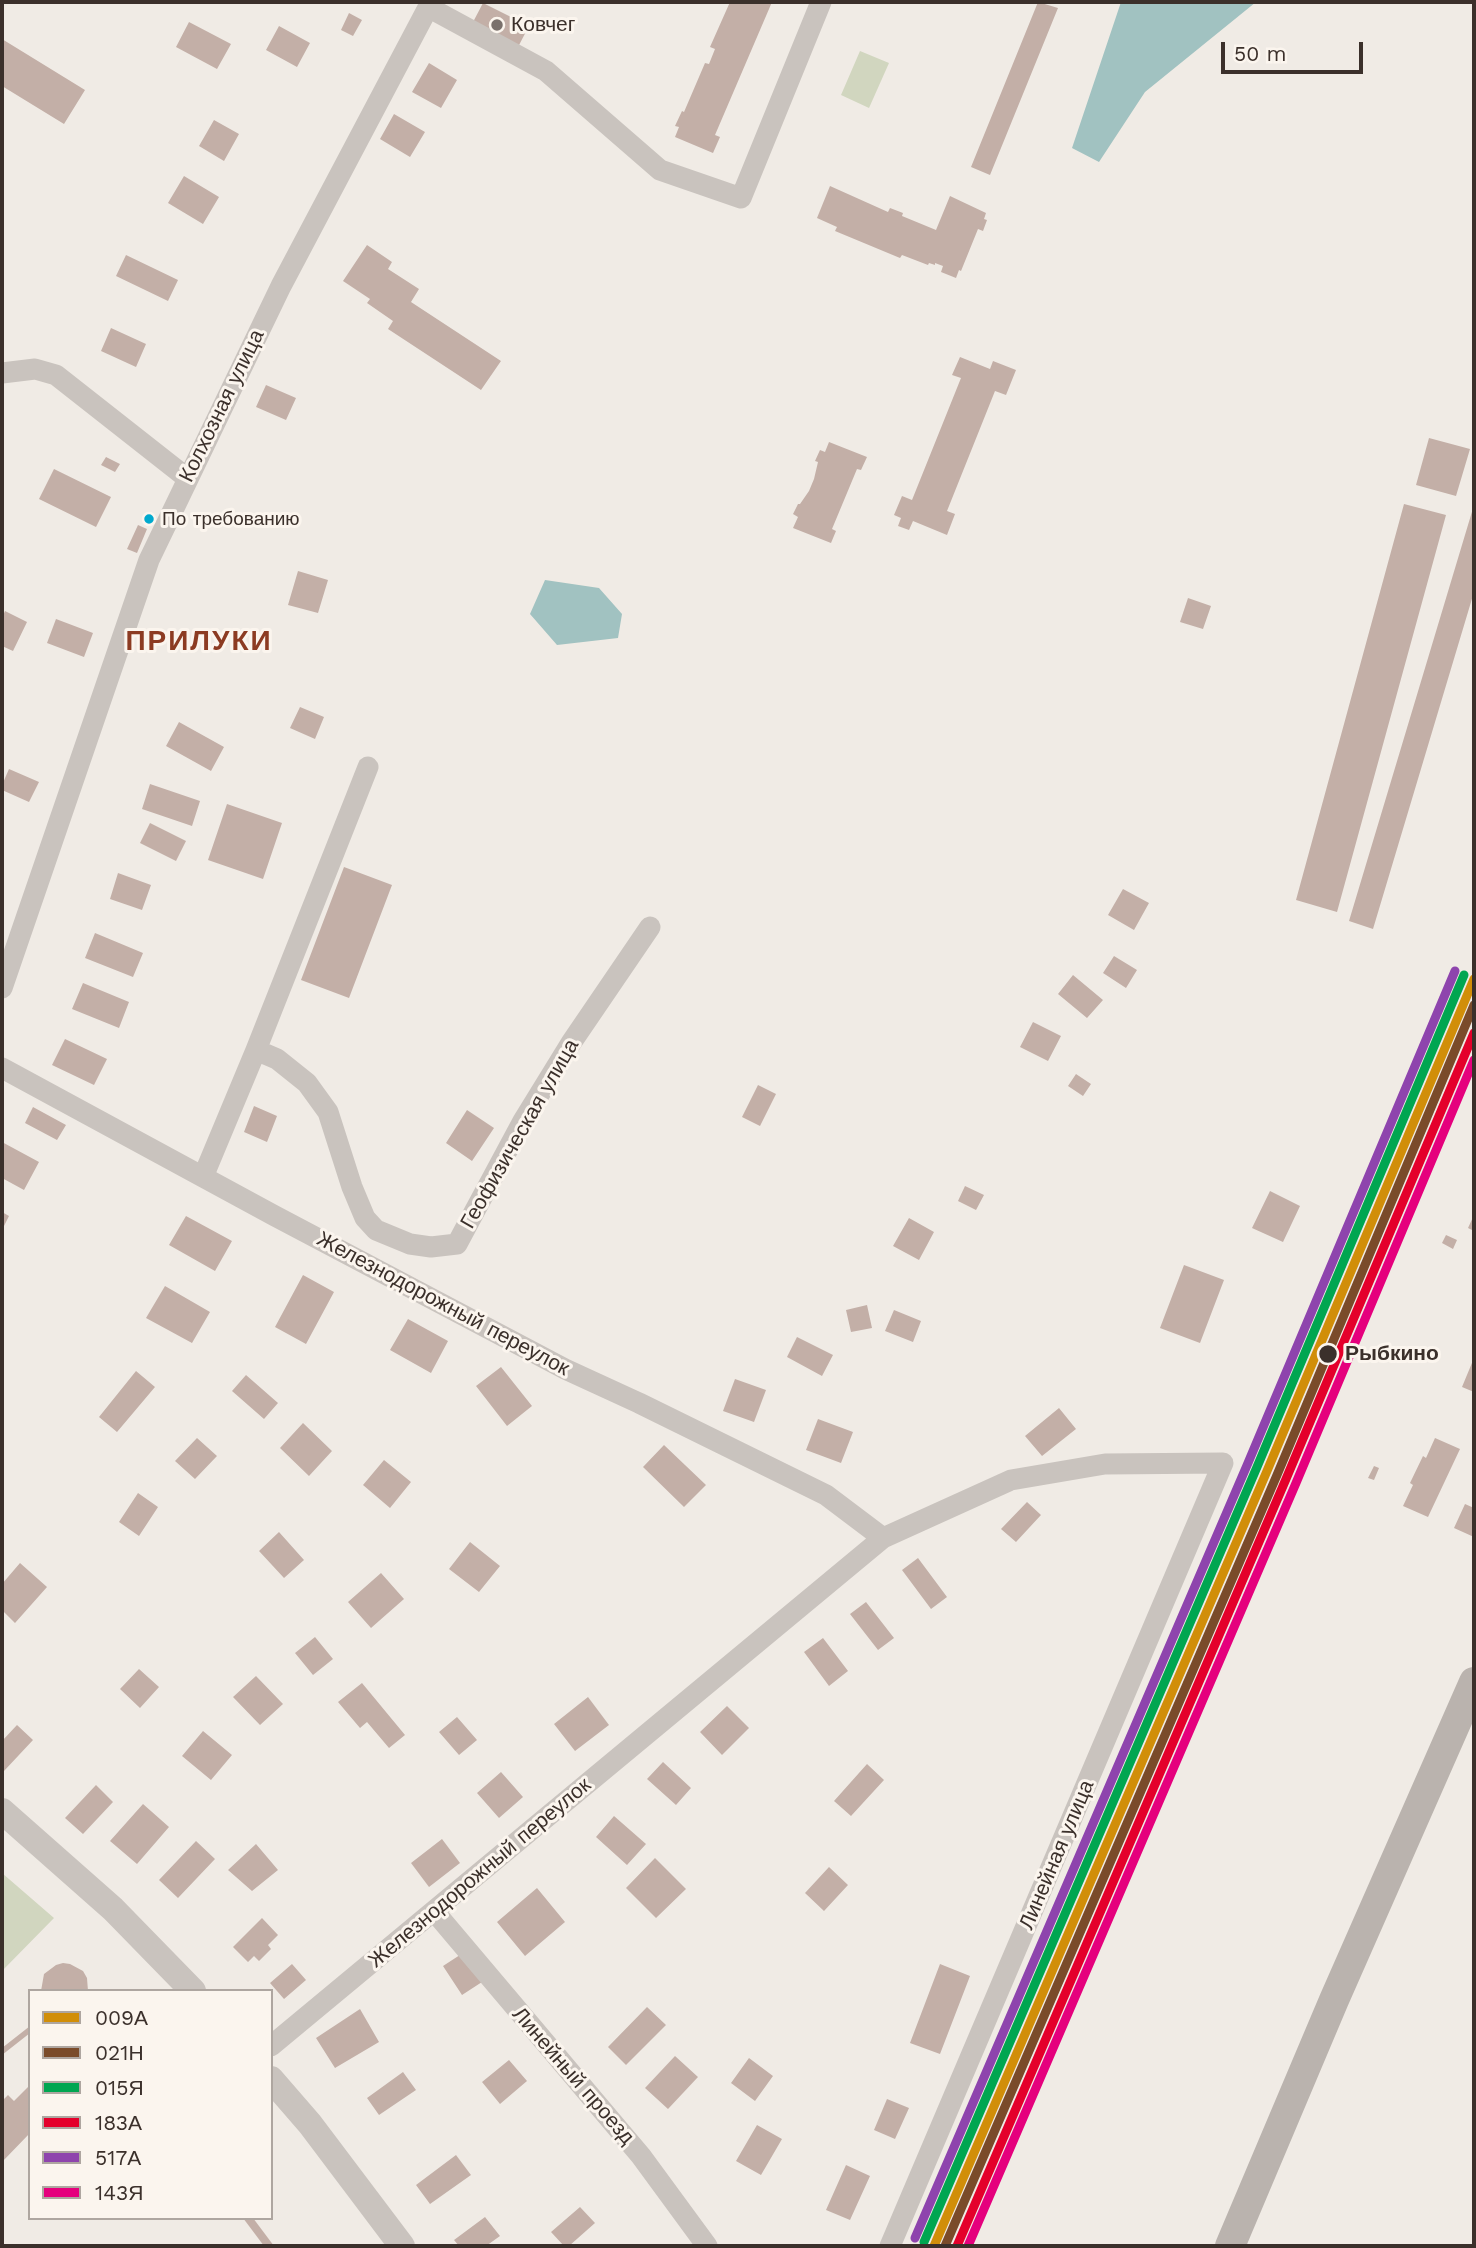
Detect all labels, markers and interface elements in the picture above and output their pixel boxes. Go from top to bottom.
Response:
place label: Ковчег [511,12,575,38]
marker: Ковчег [489,17,505,33]
scale bar [1224,28,1366,72]
text: 50 m [1234,41,1286,66]
street label: Колхозная улица [174,326,270,486]
place label: По требованию [162,508,300,530]
marker: По требованию [142,512,156,526]
district label: ПРИЛУКИ [126,625,272,659]
street label: Геофизическая улица [455,1035,585,1233]
street label: Железнодорожный переулок [312,1227,574,1381]
place label: Рыбкино [1345,1341,1439,1367]
marker: Рыбкино [1317,1343,1339,1365]
street label: Железнодорожный переулок [364,1773,596,1973]
street label: Линейная улица [1014,1776,1100,1934]
legend [28,1989,273,2220]
street label: Линейный проезд [507,2002,639,2150]
text: 009А [95,2005,148,2030]
text: 021Н [95,2040,144,2065]
text: 015Я [95,2075,144,2100]
text: 183А [95,2110,142,2135]
text: 517А [95,2145,141,2170]
text: 143Я [95,2180,143,2205]

